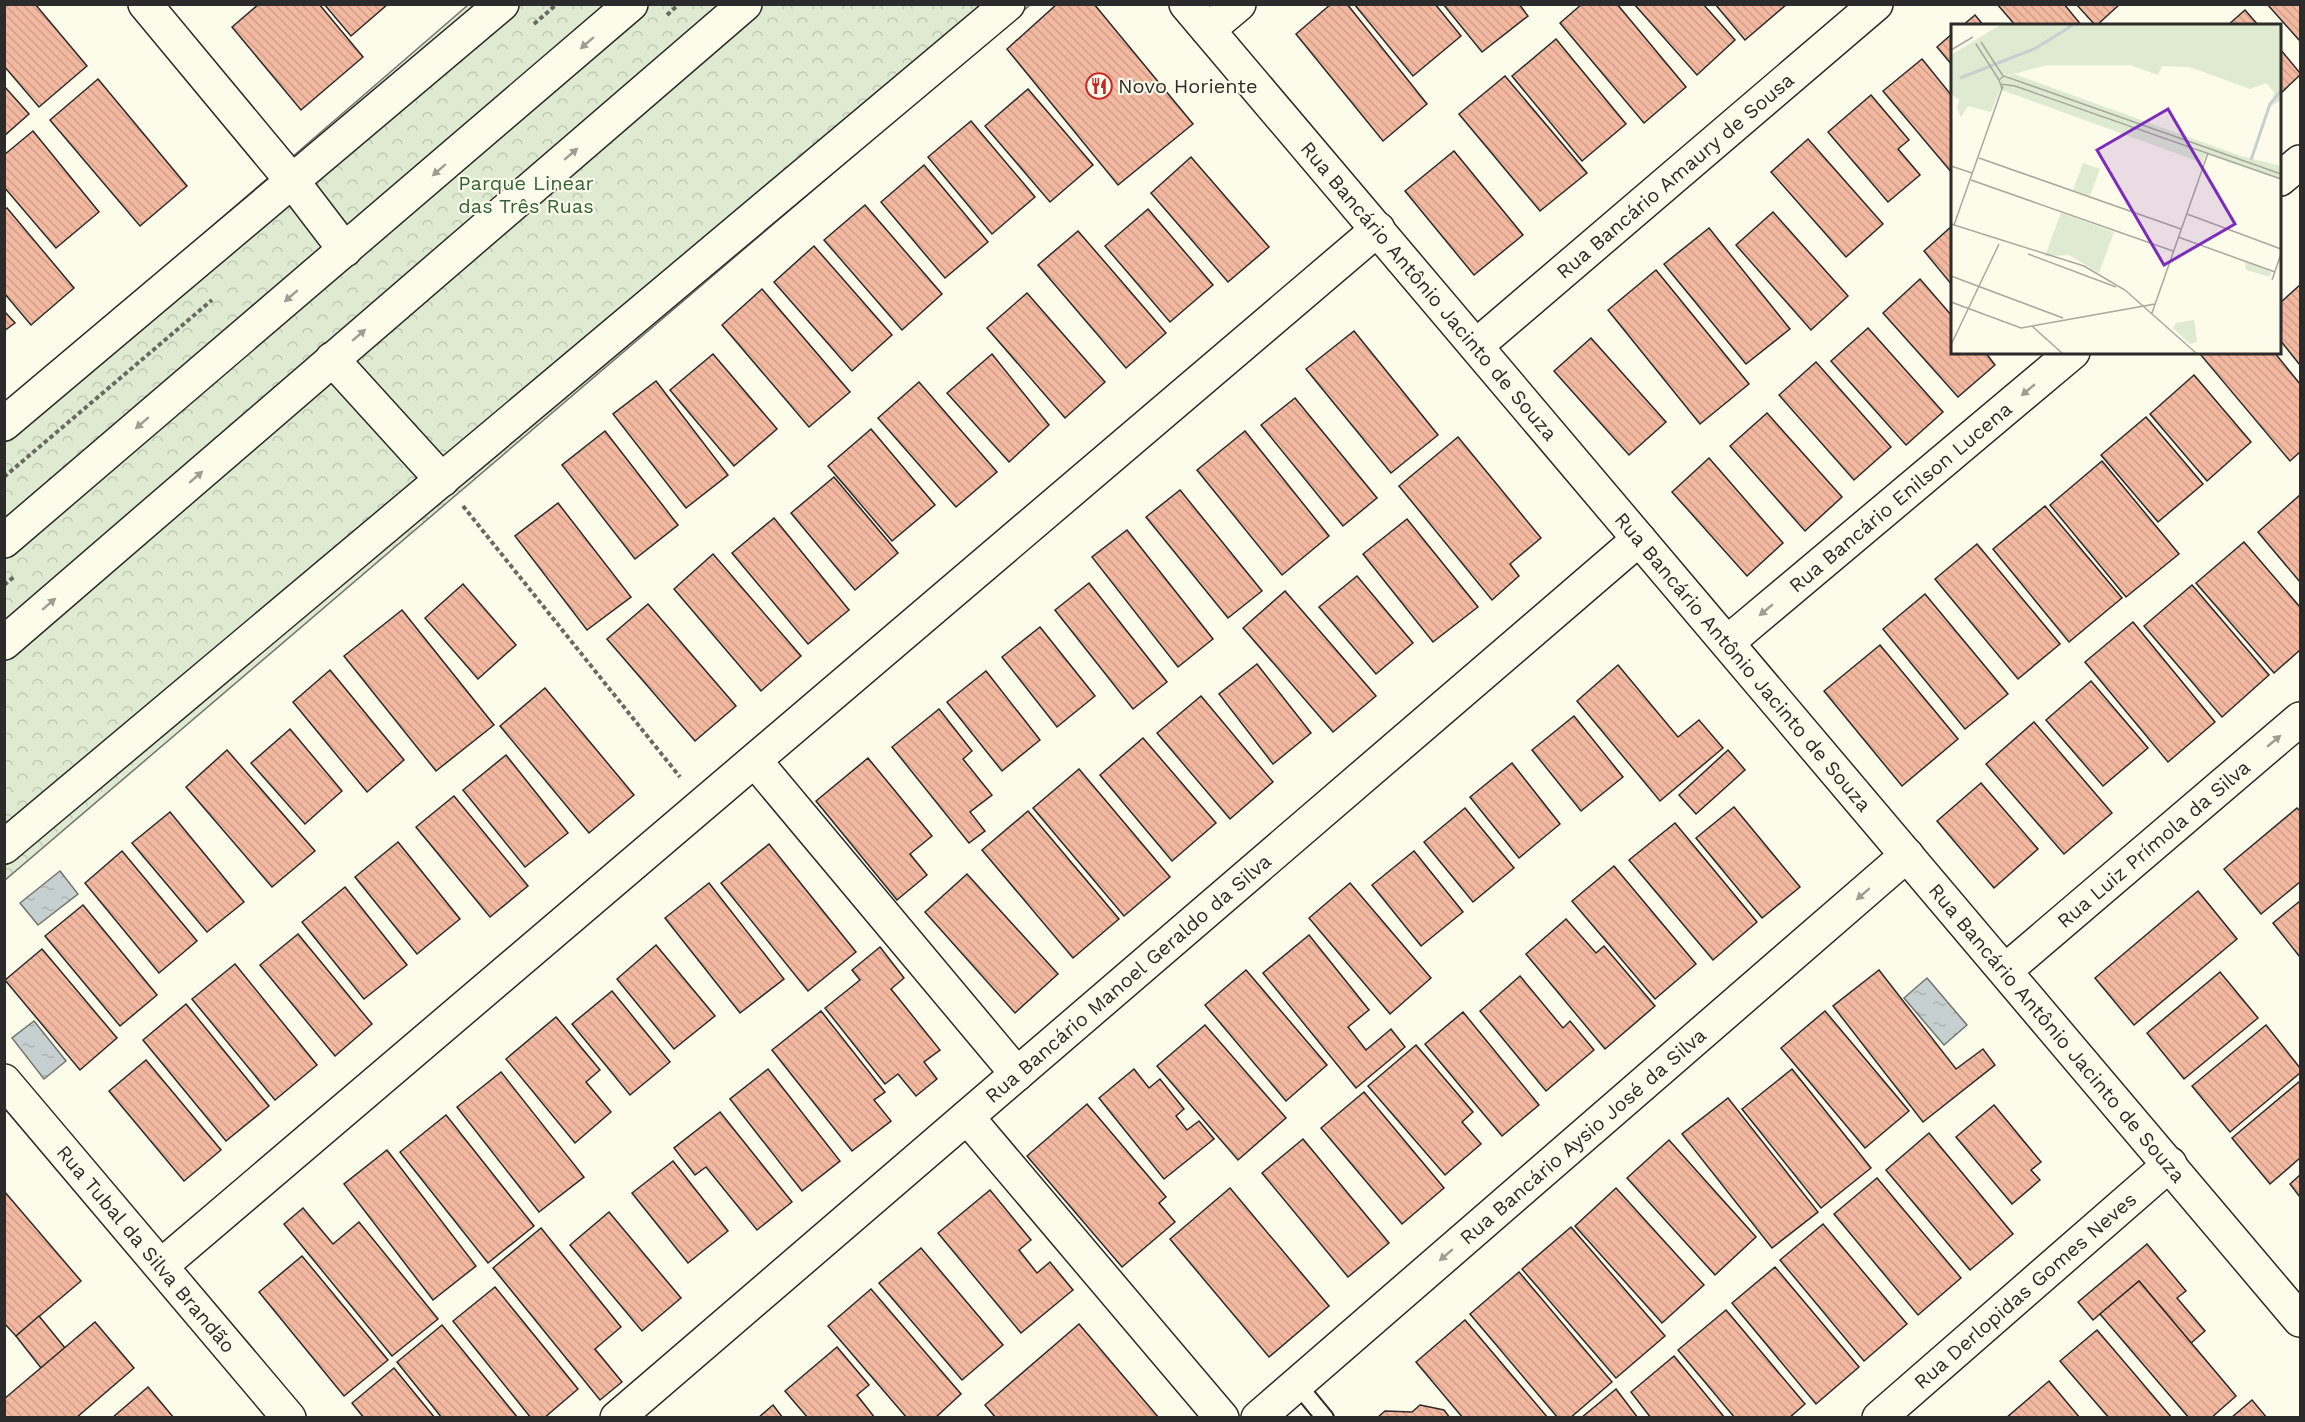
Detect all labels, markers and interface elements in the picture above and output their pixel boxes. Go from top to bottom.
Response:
inset map [1951,24,2281,354]
one-way arrow [579,36,595,49]
street label: Rua Bancário Amaury de Sousa [1552,68,1799,284]
restaurant icon: Novo Horiente [1084,71,1114,101]
place label: Novo Horiente [1118,74,1257,98]
street label: Rua Bancário Antônio Jacinto de Souza [1296,137,1562,445]
one-way arrow [563,147,579,160]
one-way arrow [431,163,447,176]
park label: Parque Linear das Três Ruas [458,171,594,218]
one-way arrow [283,290,299,303]
one-way arrow [351,329,366,342]
one-way arrow [2021,383,2036,396]
street label: Rua Bancário Enilson Lucena [1784,397,2017,598]
one-way arrow [135,416,150,429]
one-way arrow [188,470,204,483]
street label: Rua Bancário Antônio Jacinto de Souza [1610,508,1876,816]
one-way arrow [41,598,56,611]
one-way arrow [1759,603,1774,616]
one-way arrow [2266,735,2282,748]
street label: Rua Luiz Prímola da Silva [2052,755,2255,933]
street label: Rua Bancário Manoel Geraldo da Silva [980,849,1276,1108]
street label: Rua Bancário Antônio Jacinto de Souza [1924,878,2190,1187]
one-way arrow [1856,887,1871,900]
street label: Rua Bancário Aysio José da Silva [1455,1023,1711,1250]
street label: Rua Tubal da Silva Brandão [52,1140,241,1358]
street label: Rua Derlopidas Gomes Neves [1909,1187,2141,1394]
one-way arrow [1439,1248,1454,1261]

